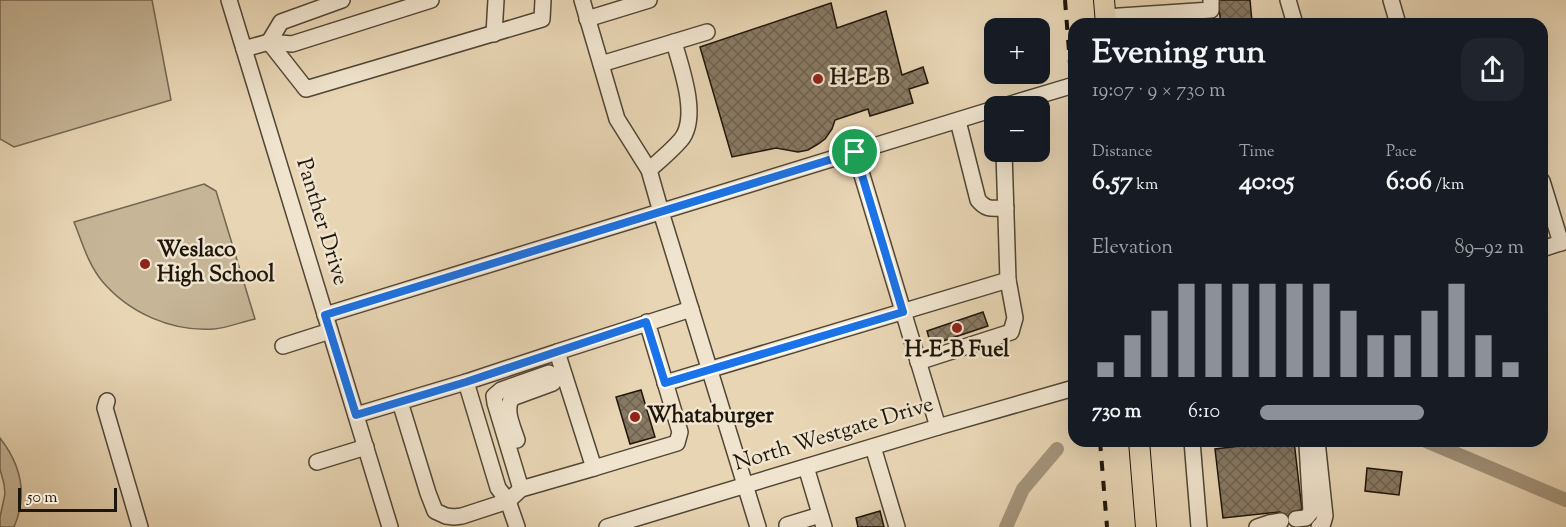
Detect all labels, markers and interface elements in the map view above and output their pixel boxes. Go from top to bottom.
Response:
map controls [984,18,1050,162]
button: + [984,18,1050,84]
text: Evening run [1092,30,1266,78]
button: share [1461,38,1524,101]
place label: H-E-B [830,63,890,95]
marker: H-E-B [811,72,825,86]
text: 19:07 · 9 × 730 m [1092,77,1226,106]
button: − [984,96,1050,162]
pin [829,126,880,177]
icon: arrive [838,135,871,168]
text: Distance [1092,141,1152,164]
text: Time [1239,141,1275,164]
text: Pace [1386,141,1417,164]
street label: Panther Drive [286,155,356,289]
text: 6.57 [1092,164,1133,201]
text: 40:05 [1239,164,1295,201]
text: 6:06 [1386,164,1432,201]
text: km [1133,174,1158,197]
text: /km [1432,174,1464,197]
text: Elevation [1092,234,1173,263]
text: 89–92 m [1454,234,1524,263]
place label: Weslaco High School [157,235,275,292]
marker: Weslaco High School [138,257,152,271]
marker: H-E-B Fuel [950,321,964,335]
place label: H-E-B Fuel [904,335,1010,367]
street label: North Westgate Drive [730,389,938,481]
text: 730 m [1092,398,1141,427]
text: 6:10 [1188,398,1220,427]
place label: Whataburger [647,401,775,433]
marker: Whataburger [628,410,642,424]
scale bar [18,485,117,512]
text: 50 m [27,487,58,510]

